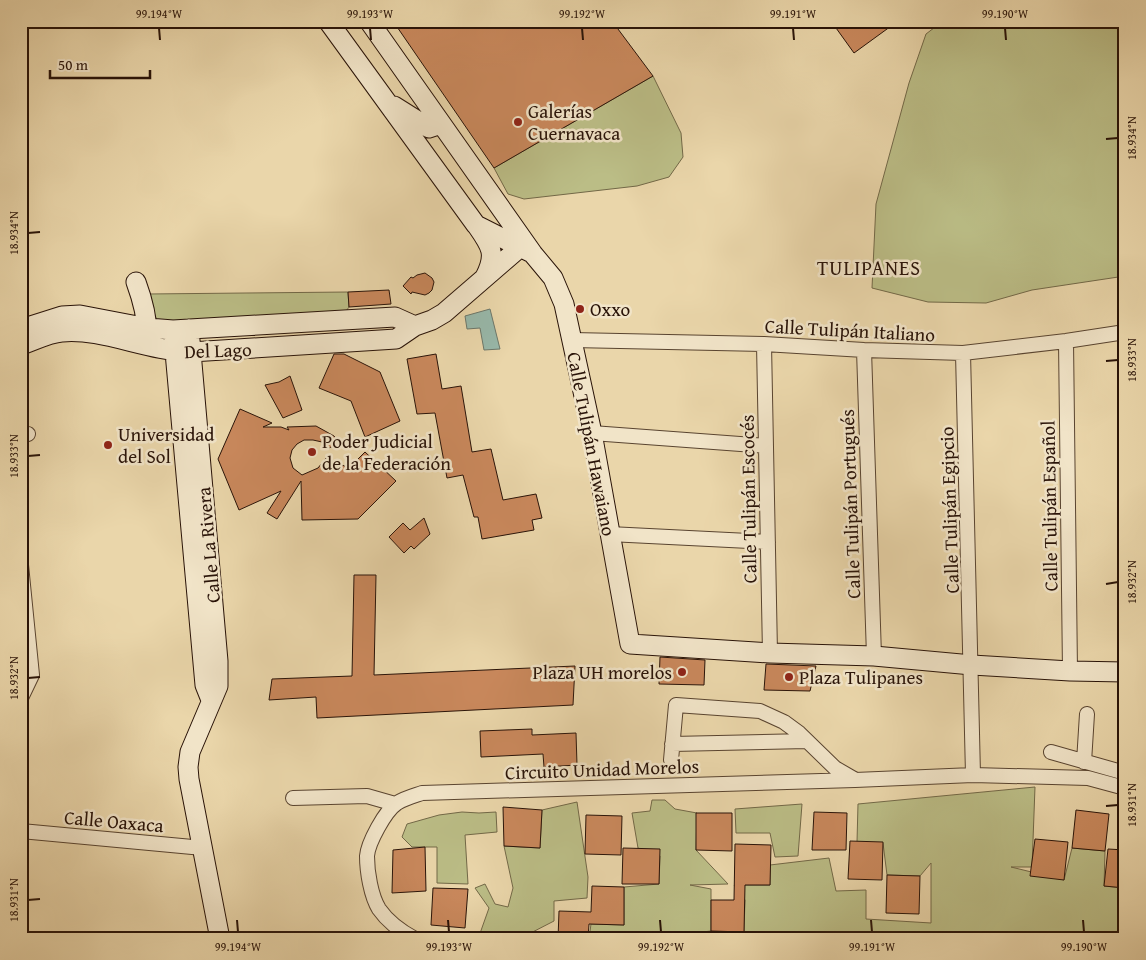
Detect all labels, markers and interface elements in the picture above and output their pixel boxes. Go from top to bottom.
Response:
text: 99.194°W [136,5,183,22]
text: 99.193°W [347,5,394,22]
text: 99.192°W [559,5,606,22]
text: 99.191°W [770,5,817,22]
text: 99.190°W [982,5,1029,22]
scale bar [50,48,150,80]
text: 50 m [58,54,89,75]
place label: Galerías Cuernavaca [528,97,620,147]
marker: Galerías Cuernavaca [512,116,524,128]
text: 18.934°N [1123,116,1140,160]
text: 18.934°N [5,211,22,255]
district label: TULIPANES [817,253,921,282]
place label: Oxxo [590,295,630,323]
marker: Oxxo [574,303,586,315]
street label: Calle Tulipán Italiano [764,312,936,348]
street label: Del Lago [184,335,252,365]
text: 18.933°N [1123,338,1140,382]
street label: Calle Tulipán Hawaiano [560,350,624,538]
street label: Calle Tulipán Portugués [833,409,867,599]
street label: Calle Tulipán Escocés [733,414,763,584]
place label: Universidad del Sol [118,420,215,470]
street label: Calle Tulipán Español [1034,420,1064,592]
street label: Calle Tulipán Egipcio [932,426,966,594]
place label: Poder Judicial de la Federación [322,427,451,477]
text: 18.933°N [5,434,22,478]
marker: Universidad del Sol [102,439,114,451]
marker: Poder Judicial de la Federación [306,446,318,458]
street label: Calle La Rivera [189,486,227,604]
text: 18.932°N [1123,560,1140,604]
text: 18.932°N [5,656,22,700]
place label: Plaza UH morelos [532,658,672,686]
place label: Plaza Tulipanes [799,663,923,691]
marker: Plaza UH morelos [676,666,688,678]
marker: Plaza Tulipanes [783,671,795,683]
street label: Circuito Unidad Morelos [505,752,699,786]
text: 18.931°N [1123,783,1140,827]
street label: Calle Oaxaca [63,803,165,839]
text: 18.931°N [5,878,22,922]
text: 99.194°W [215,938,262,955]
text: 99.193°W [426,938,473,955]
text: 99.192°W [638,938,685,955]
text: 99.191°W [849,938,896,955]
text: 99.190°W [1061,938,1108,955]

